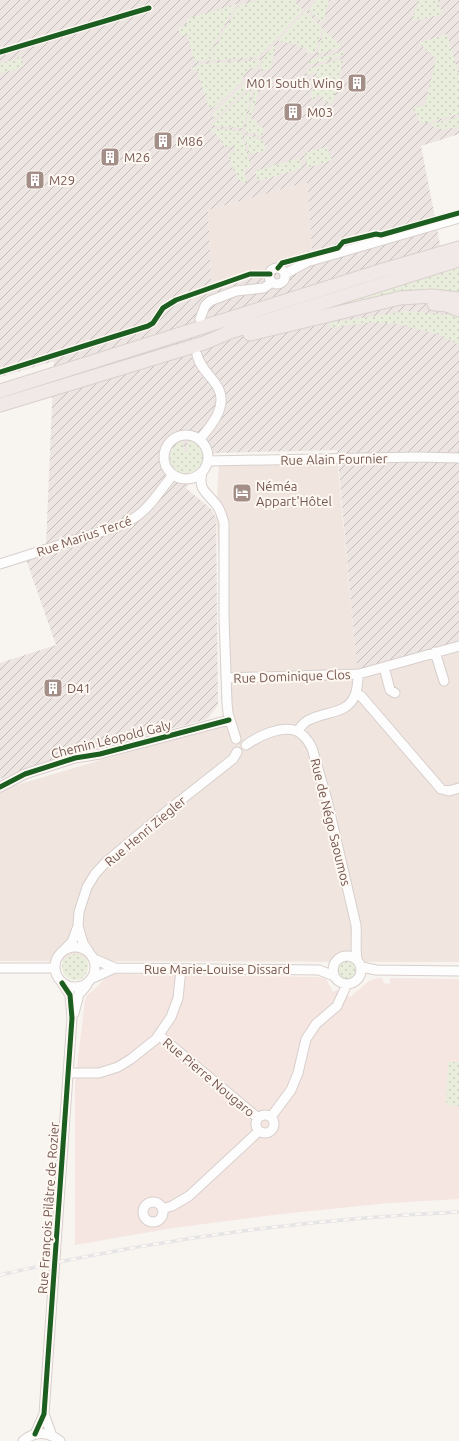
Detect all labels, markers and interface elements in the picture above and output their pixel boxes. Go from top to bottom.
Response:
building icon: M01 South Wing [346,72,368,94]
place label: M01 South Wing [246,76,343,90]
building icon: M03 [282,101,304,123]
place label: M03 [307,105,333,119]
building icon: M86 [152,130,174,152]
place label: M86 [177,134,203,148]
building icon: M26 [99,146,121,168]
place label: M26 [124,150,150,164]
building icon: M29 [24,169,46,191]
place label: M29 [49,173,75,187]
street label: Rue Alain Fournier [280,451,388,467]
place label: Néméa Appart'Hôtel [256,479,332,508]
hotel icon: Néméa Appart'Hôtel [231,482,253,504]
street label: Rue Marius Tercé [35,513,133,559]
street label: Rue Dominique Clos [233,667,351,685]
building icon: D41 [42,677,64,699]
place label: D41 [67,681,91,695]
street label: Chemin Léopold Galy [50,717,172,761]
street label: Rue de Négo Saoumos [308,757,354,888]
street label: Rue Henri Ziegler [102,793,188,869]
street label: Rue Marie-Louise Dissard [144,962,290,976]
street label: Rue Pierre Nougaro [161,1035,257,1119]
street label: Rue François Pilâtre de Rozier [35,1121,61,1295]

